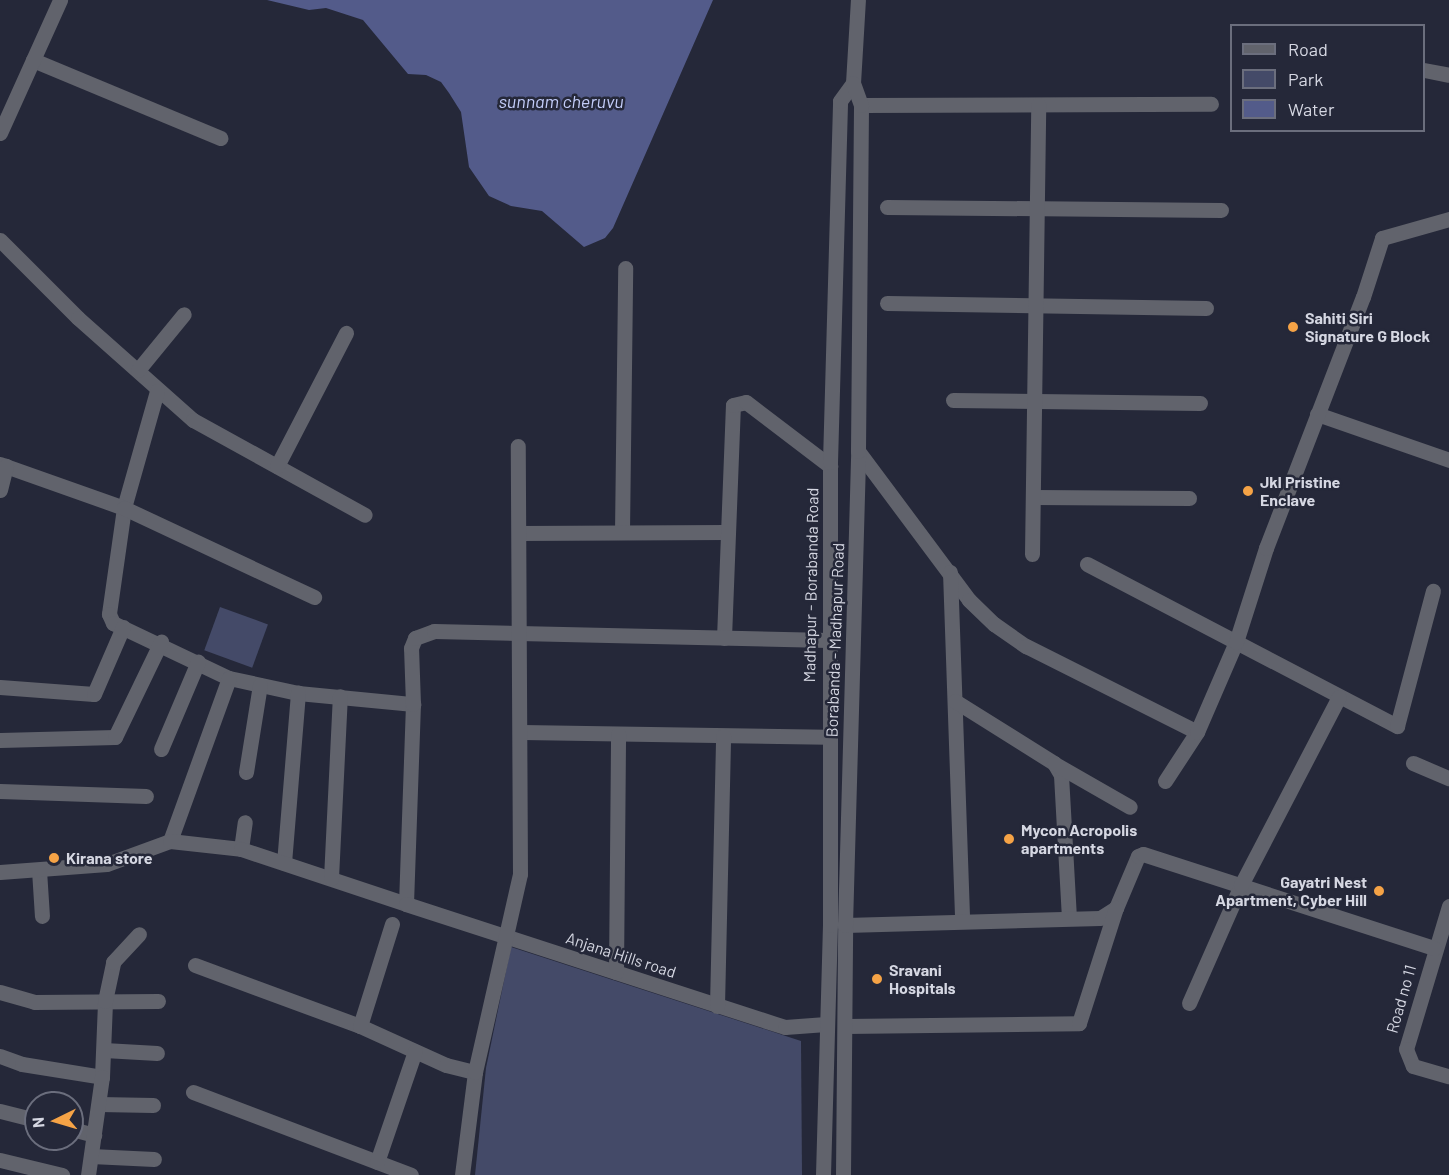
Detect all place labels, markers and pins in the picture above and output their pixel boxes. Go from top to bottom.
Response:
place label: Sahiti Siri Signature G Block [1305,308,1430,346]
marker: Sahiti Siri Signature G Block [1286,320,1300,334]
place label: Jkl Pristine Enclave [1260,472,1340,510]
marker: Jkl Pristine Enclave [1241,484,1255,498]
place label: Mycon Acropolis apartments [1021,820,1137,858]
marker: Mycon Acropolis apartments [1002,832,1016,846]
place label: Kirana store [66,848,153,868]
marker: Kirana store [47,851,61,865]
place label: Gayatri Nest Apartment, Cyber Hill [1215,872,1367,910]
marker: Gayatri Nest Apartment, Cyber Hill [1372,884,1386,898]
place label: Sravani Hospitals [889,960,956,998]
marker: Sravani Hospitals [870,972,884,986]

